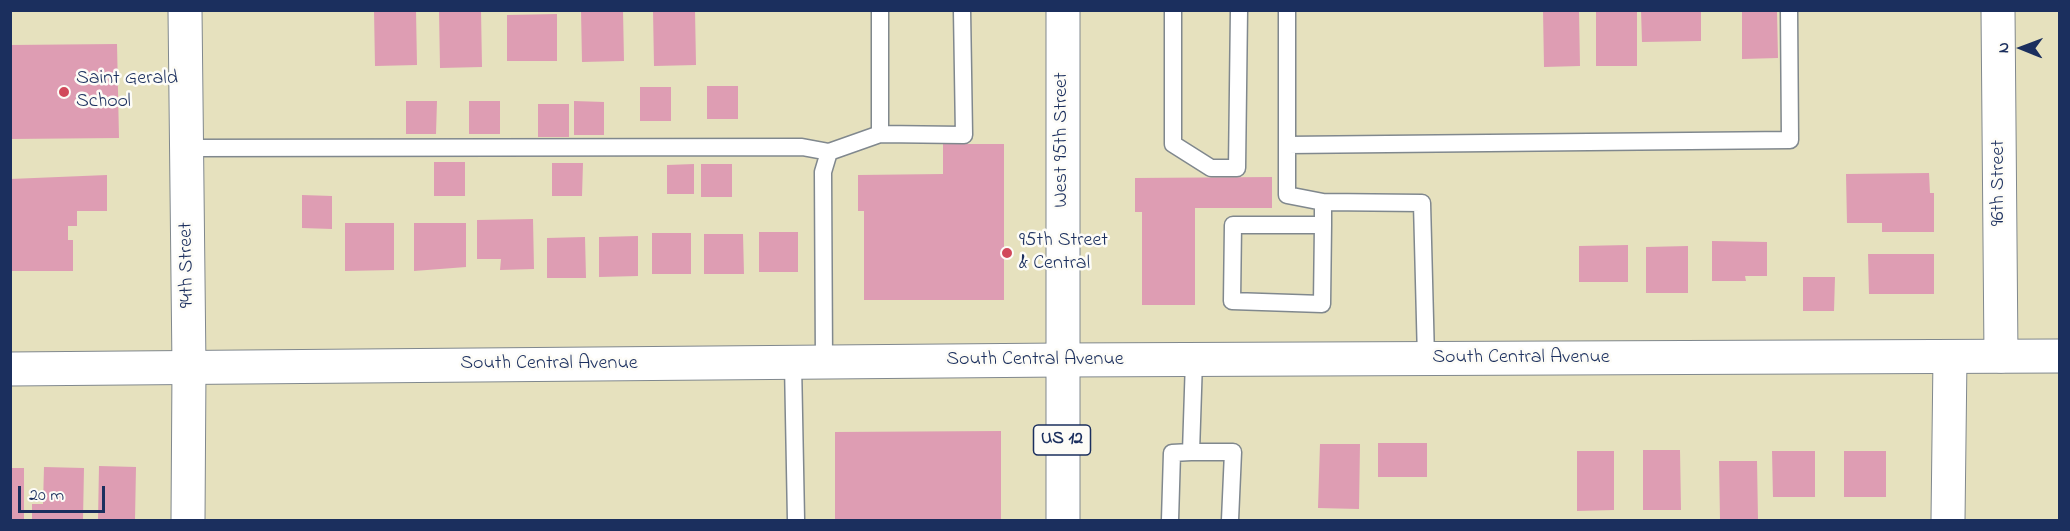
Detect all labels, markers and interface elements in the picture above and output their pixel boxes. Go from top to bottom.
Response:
north arrow [1992,18,2052,78]
text: N [1992,42,2016,53]
place label: Saint Gerald School [76,68,178,115]
street label: West 95th Street [1051,72,1075,208]
marker: Saint Gerald School [57,85,71,99]
street label: 96th Street [1988,140,2012,226]
street label: 94th Street [175,222,201,308]
place label: 95th Street & Central [1019,230,1108,277]
marker: 95th Street & Central [1000,246,1014,260]
street label: South Central Avenue [1432,347,1610,371]
street label: South Central Avenue [946,349,1124,373]
street label: South Central Avenue [460,353,638,377]
road number: US 12 [1034,425,1090,455]
scale bar [21,474,108,512]
text: 20 m [29,483,64,509]

